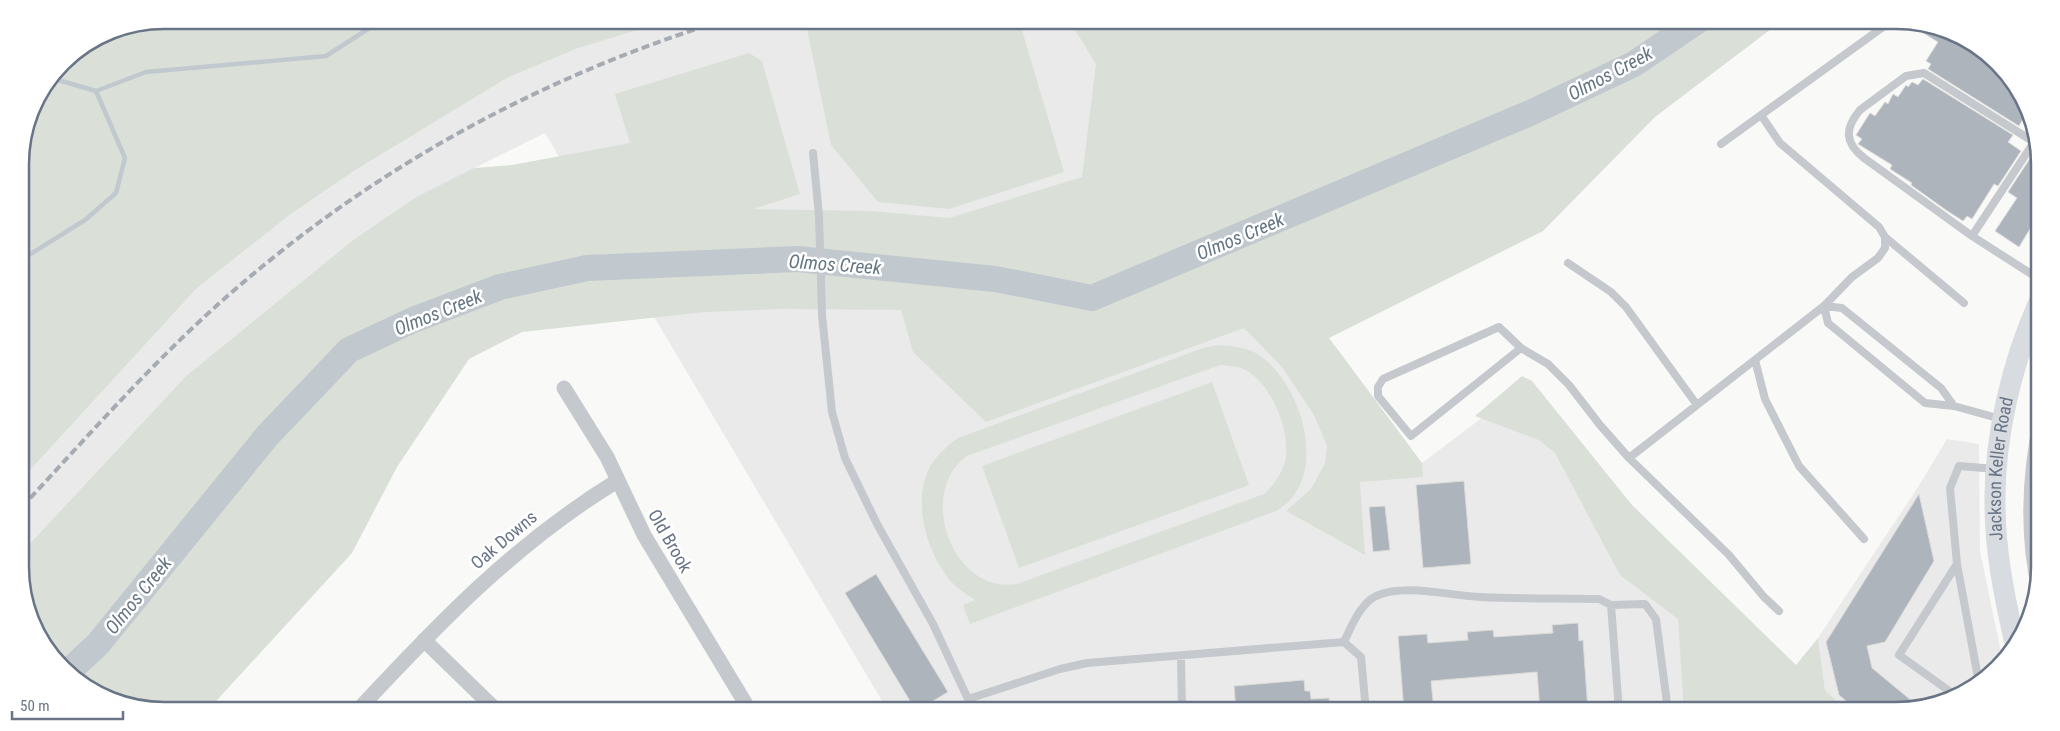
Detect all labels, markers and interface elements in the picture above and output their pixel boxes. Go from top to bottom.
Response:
water label: Olmos Creek [1564,41,1657,105]
water label: Olmos Creek [1193,208,1288,265]
water label: Olmos Creek [788,250,883,279]
water label: Olmos Creek [391,284,486,340]
street label: Jackson Keller Road [1984,395,2017,542]
street label: Old Brook [644,505,697,576]
street label: Oak Downs [466,506,541,573]
water label: Olmos Creek [100,552,177,639]
scale bar [12,688,124,720]
text: 50 m [20,697,50,715]

